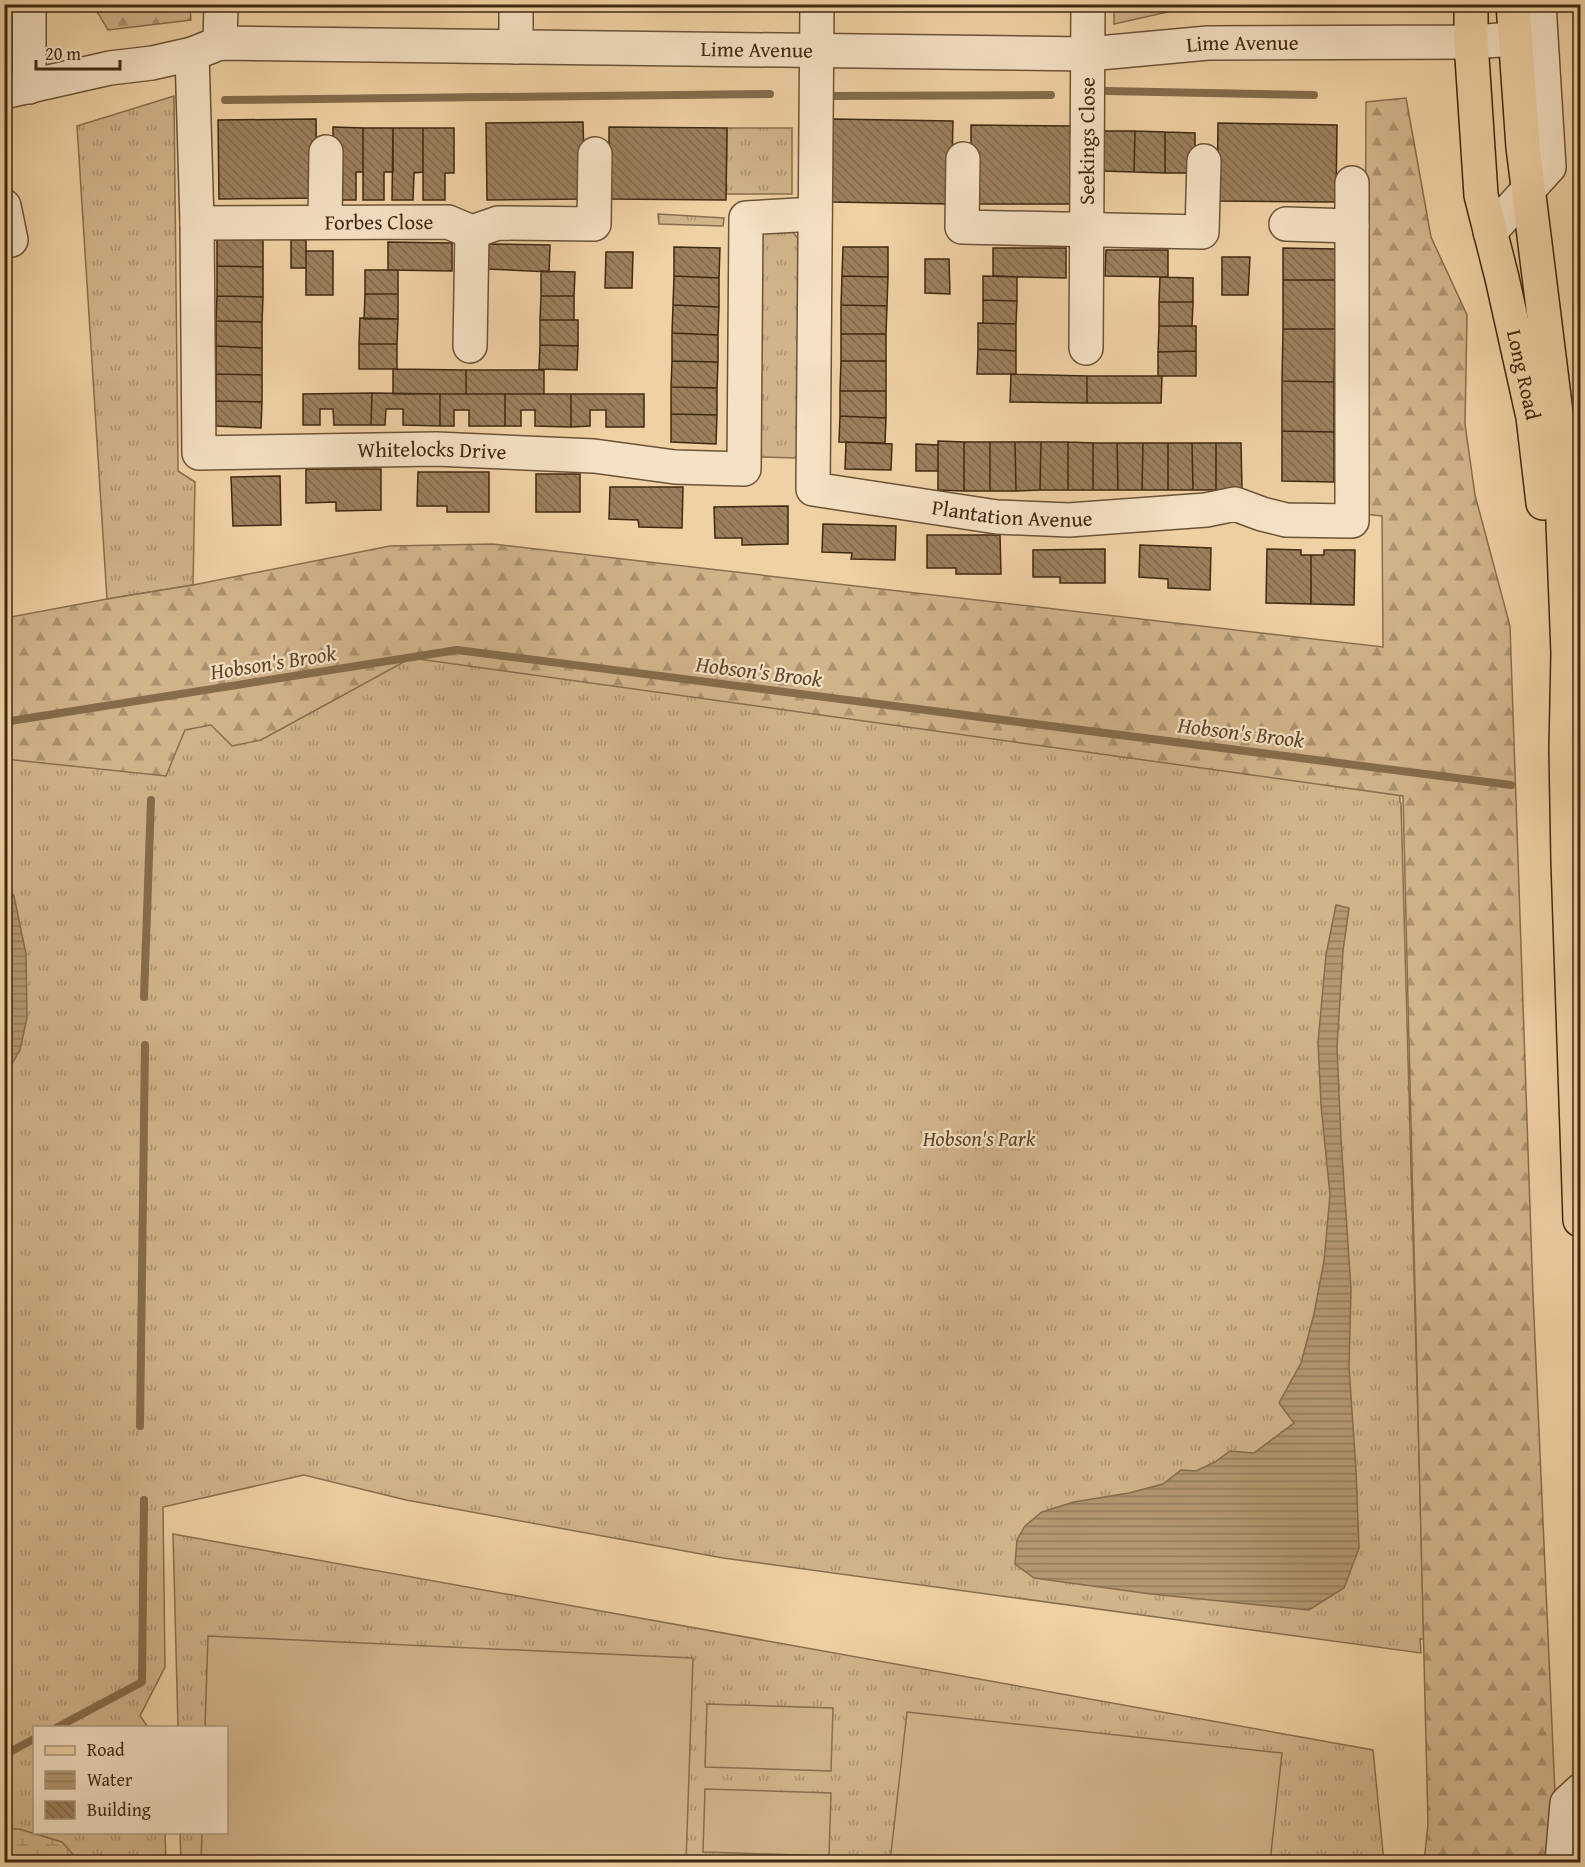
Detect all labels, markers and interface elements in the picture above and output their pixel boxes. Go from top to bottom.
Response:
street label: Lime Avenue [1185,27,1299,60]
scale bar [36,33,120,71]
street label: Lime Avenue [701,33,813,66]
text: 20 m [45,40,81,67]
street label: Seekings Close [1071,77,1103,205]
street label: Forbes Close [325,206,434,237]
street label: Long Road [1499,326,1549,424]
street label: Whitelocks Drive [357,433,507,467]
street label: Plantation Avenue [930,491,1094,535]
water label: Hobson's Brook [207,636,339,688]
water label: Hobson's Brook [693,647,825,695]
water label: Hobson's Brook [1175,708,1307,756]
park label: Hobson's Park [922,1123,1036,1154]
legend [33,1726,228,1834]
text: Road [87,1736,125,1763]
text: Water [87,1766,133,1793]
text: Building [87,1796,151,1823]

